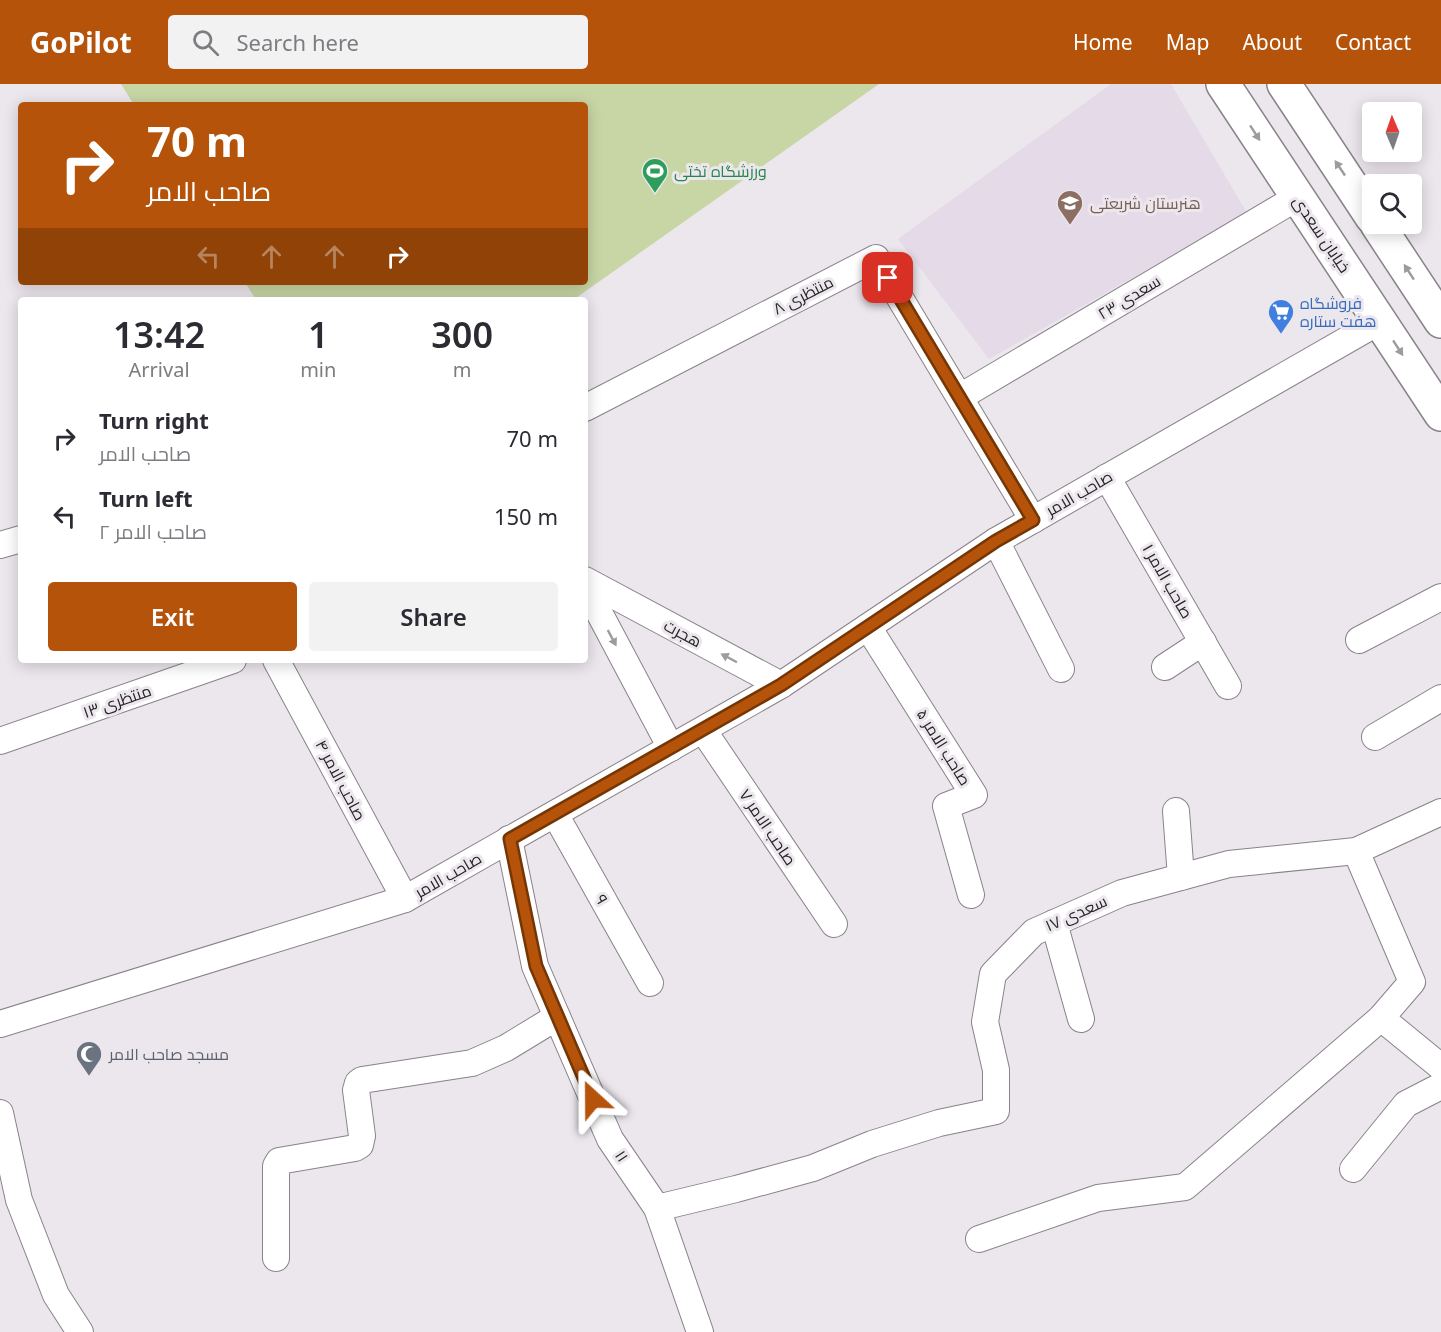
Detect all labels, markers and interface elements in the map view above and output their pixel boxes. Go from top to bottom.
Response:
search box [168,15,588,69]
text: GoPilot [30,23,132,61]
icon: search [189,26,222,59]
text: Search here [237,27,359,57]
text: Home [1073,28,1133,56]
text: Map [1166,28,1209,56]
text: About [1242,28,1302,56]
text: Contact [1335,28,1411,56]
north arrow [1362,102,1422,162]
map controls [1362,102,1422,234]
text: 70 m [147,112,247,169]
one-way arrow [1249,125,1260,141]
icon: right [48,126,126,204]
sports icon: ورزشگاه تختی [640,156,670,194]
place label: ورزشگاه تختی [674,160,767,182]
one-way arrow [1335,160,1346,176]
text: صاحب الامر [147,172,271,209]
button: search [1362,174,1422,234]
school or university icon: هنرستان شریعتی [1055,188,1085,226]
street label: خیابان سعدی [1288,191,1356,277]
place label: هنرستان شریعتی [1090,192,1201,214]
icon: left [192,240,225,273]
icon: ahead [255,240,288,273]
icon: ahead [318,240,351,273]
icon: right [381,240,414,273]
pin [862,252,913,303]
icon: arrive [871,261,904,294]
one-way arrow [1404,264,1415,280]
street label: منتظری ۸ [769,270,837,320]
street label: سعدی ۲۳ [1093,270,1165,324]
place label: فروشگاه هفت ستاره [1300,292,1376,332]
supermarket icon: فروشگاه هفت ستاره [1266,297,1296,335]
text: 13:42 [113,310,205,359]
text: 1 [308,310,329,359]
text: 300 [431,310,493,359]
one-way arrow [1392,340,1403,356]
text: Arrival [129,356,190,383]
text: min [300,356,336,383]
text: m [453,356,472,383]
text: Turn right [99,405,209,435]
icon: right [48,422,81,455]
text: 70 m [507,423,558,453]
text: صاحب الامر [99,440,191,467]
street label: صاحب الامر [1041,465,1116,521]
text: Turn left [99,483,193,513]
icon: left [48,500,81,533]
text: 150 m [494,501,558,531]
text: صاحب الامر ۲ [99,518,207,545]
street label: صاحب الامر ۱ [1138,540,1198,622]
button: Exit [48,582,297,651]
button: Share [309,582,558,651]
street label: هجرت [660,614,706,652]
one-way arrow [607,629,617,646]
one-way arrow [720,653,737,663]
street label: منتظری ۱۳ [80,679,154,723]
street label: صاحب الامر ۵ [912,704,976,790]
street label: صاحب الامر ۴ [311,736,371,824]
street label: صاحب الامر ۷ [734,784,802,870]
street label: صاحب الامر [410,847,485,903]
street label: ۹ [590,890,614,908]
street label: سعدی ۱۷ [1042,890,1110,936]
mosque icon: مسجد صاحب الامر [74,1039,104,1077]
place label: مسجد صاحب الامر [108,1043,229,1065]
position arrow [561,1067,625,1131]
street label: ۱۱ [610,1146,634,1166]

